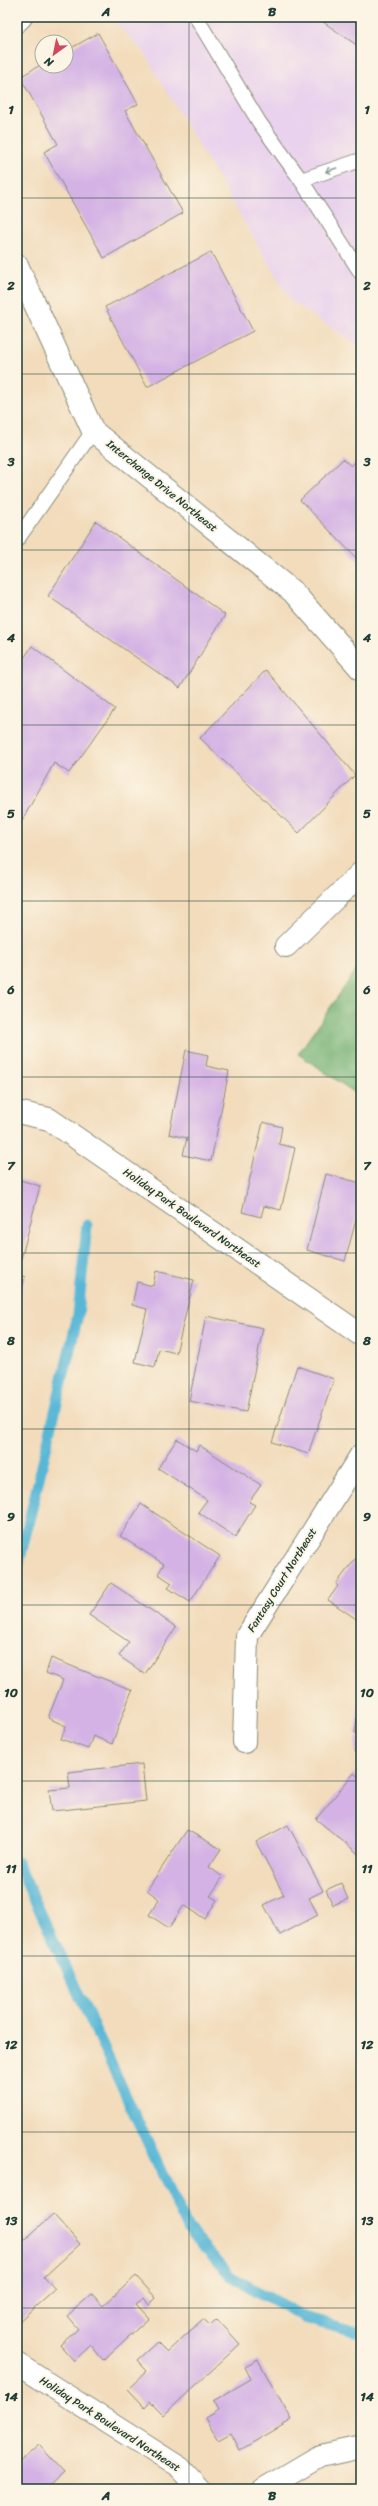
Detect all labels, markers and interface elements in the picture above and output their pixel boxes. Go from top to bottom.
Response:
text: A [101,0,110,23]
text: B [268,0,277,23]
north arrow [34,34,74,74]
text: N [40,52,58,73]
text: 1 [8,98,14,121]
text: 1 [364,98,370,121]
one-way arrow [325,167,338,174]
text: 2 [6,274,15,297]
text: 2 [362,274,371,297]
street label: Interchange Drive Northeast [101,434,222,537]
text: 3 [6,450,15,473]
text: 3 [362,450,371,473]
text: 4 [6,626,16,649]
text: 4 [362,626,372,649]
text: 5 [7,802,15,825]
text: 5 [363,802,371,825]
text: 6 [6,978,15,1001]
text: 6 [362,978,371,1001]
text: 7 [7,1154,16,1177]
text: 7 [363,1154,372,1177]
street label: Holiday Park Boulevard Northeast [119,1163,265,1273]
text: 8 [6,1329,15,1352]
text: 8 [362,1329,371,1352]
text: 9 [7,1505,15,1528]
text: 9 [363,1505,371,1528]
street label: Fantasy Court Northeast [242,1524,322,1636]
text: 10 [4,1681,18,1704]
text: 10 [360,1681,374,1704]
text: 11 [5,1857,17,1880]
text: 11 [361,1857,373,1880]
text: 12 [4,2033,18,2056]
text: 12 [360,2033,374,2056]
text: 13 [5,2209,18,2232]
text: 13 [361,2209,374,2232]
street label: Holiday Park Boulevard Northeast [36,2371,185,2477]
text: 14 [4,2385,19,2408]
text: 14 [360,2385,375,2408]
text: A [101,2484,110,2506]
text: B [268,2484,277,2506]

